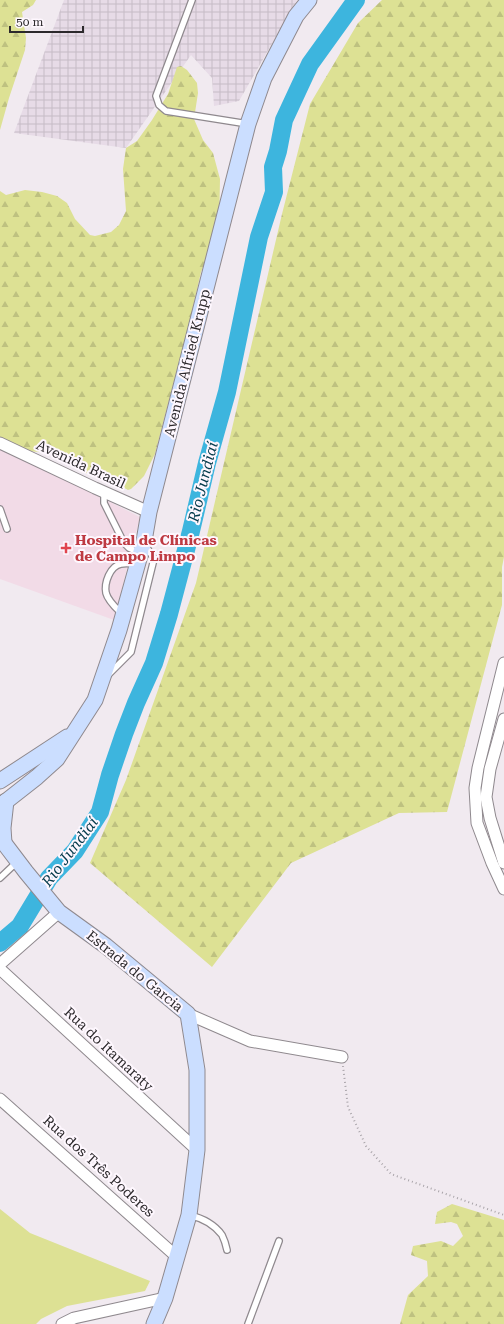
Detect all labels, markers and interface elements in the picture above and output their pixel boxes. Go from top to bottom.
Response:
scale bar [10,8,83,34]
text: 50 m [16,15,43,29]
street label: Avenida Alfried Krupp [161,287,213,439]
street label: Avenida Brasil [34,436,129,492]
water label: Rio Jundiaí [184,440,222,525]
place label: Hospital de Clínicas de Campo Limpo [75,532,217,564]
marker: Hospital de Clínicas de Campo Limpo [60,542,72,554]
water label: Rio Jundiaí [37,814,102,891]
street label: Estrada do Garcia [84,927,187,1015]
street label: Rua do Itamaraty [61,1004,157,1095]
street label: Rua dos Três Poderes [40,1112,158,1220]

